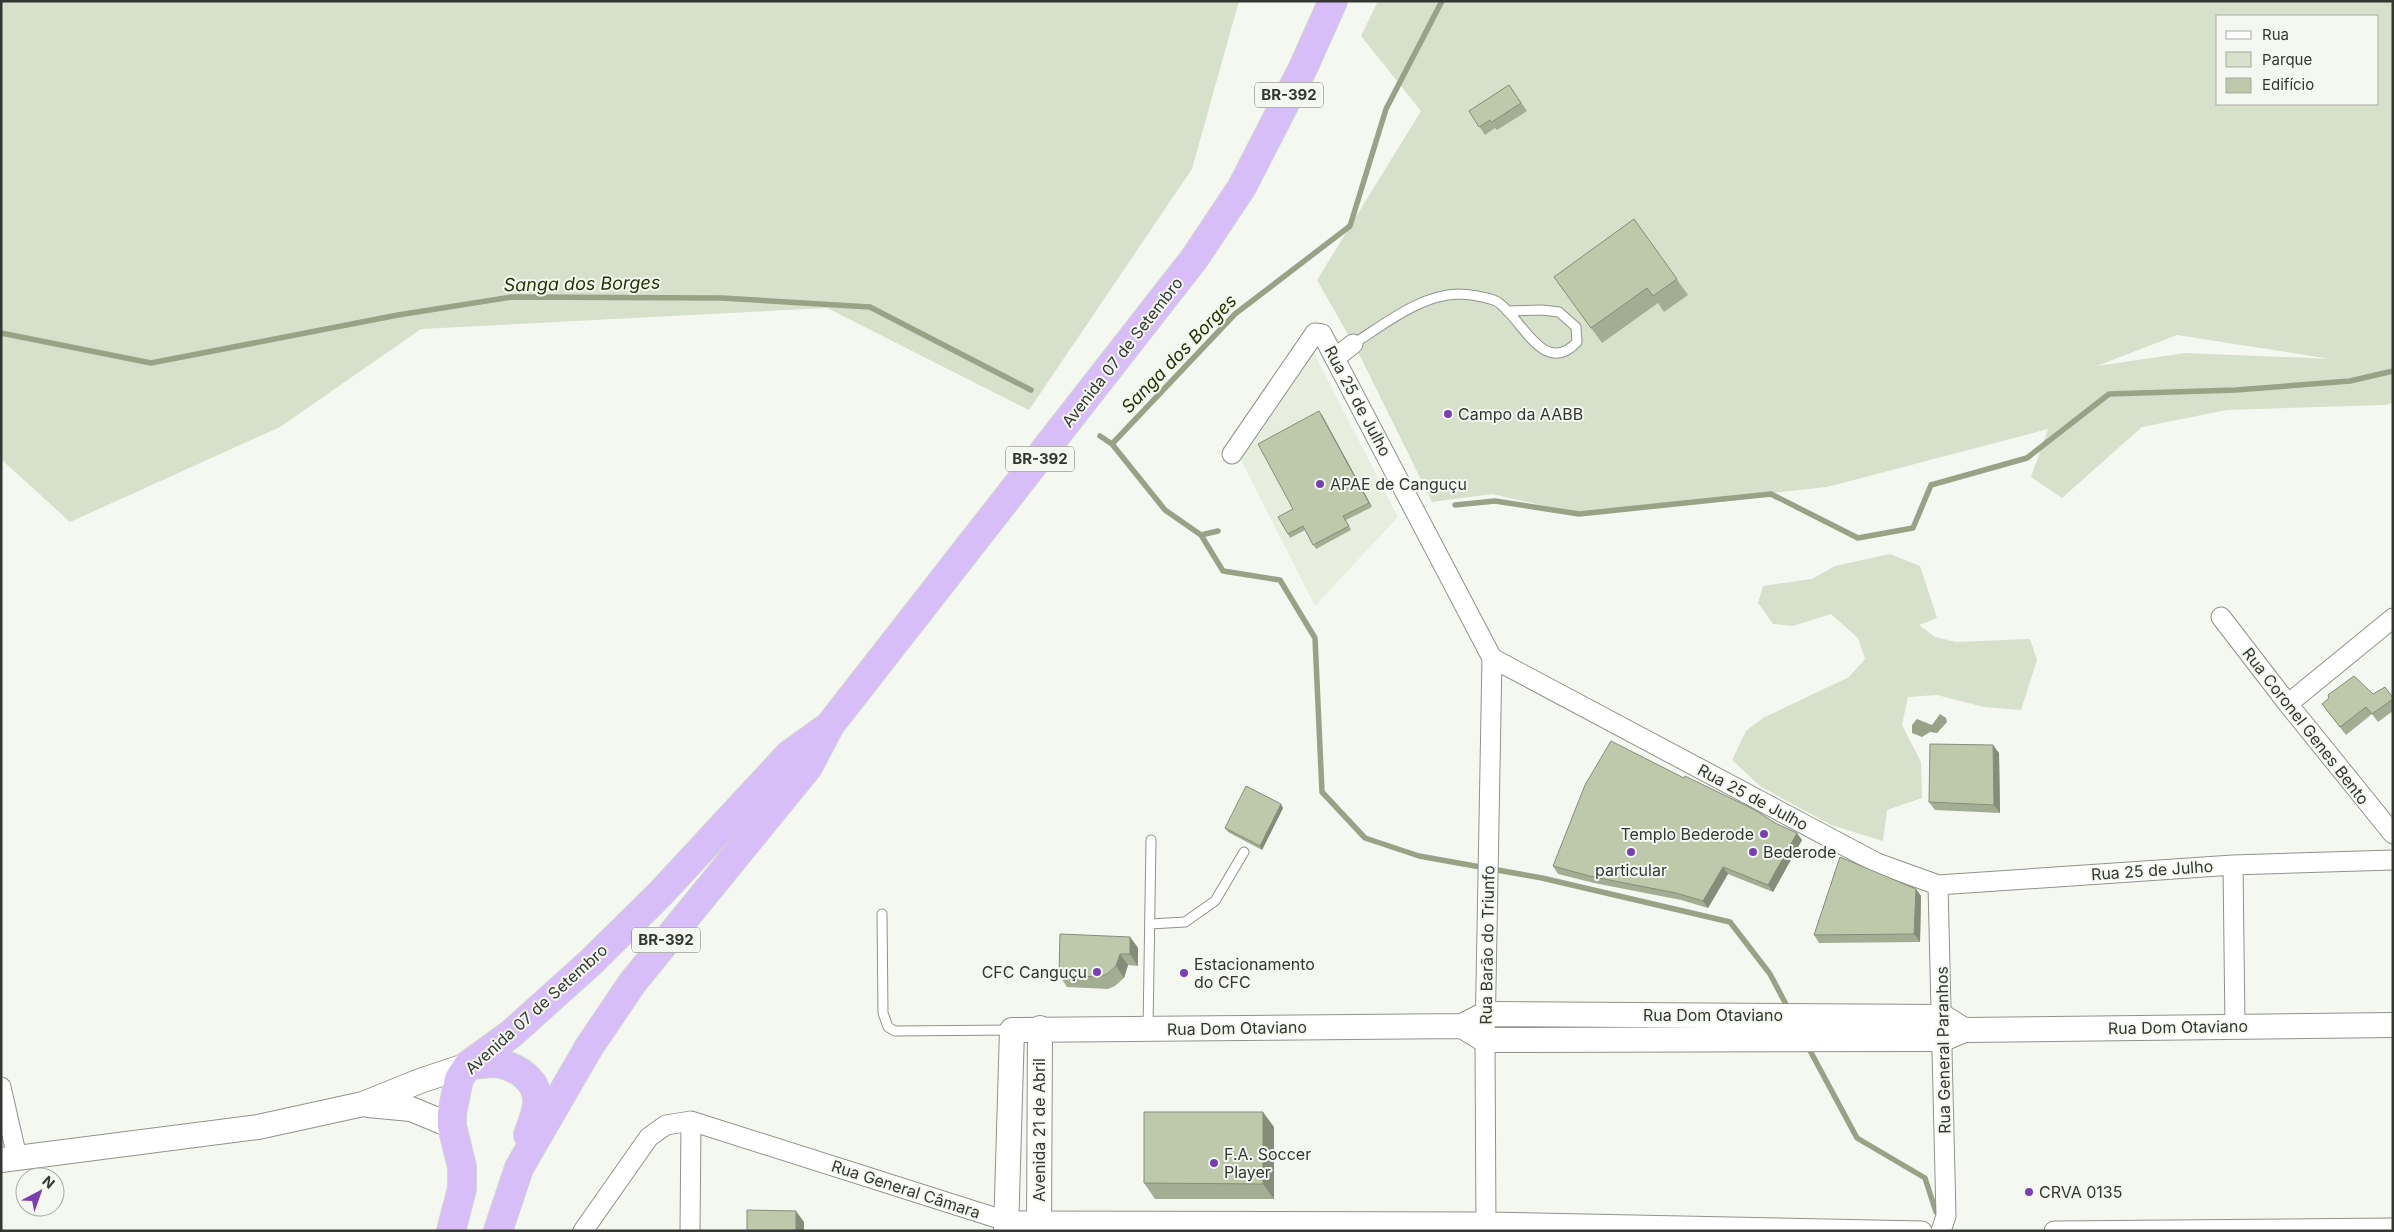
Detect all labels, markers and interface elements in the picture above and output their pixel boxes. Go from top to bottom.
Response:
legend [2216,15,2379,105]
text: Rua [2262,25,2289,44]
text: Parque [2262,50,2312,69]
text: Edifício [2262,75,2314,94]
road number: BR-392 [1255,82,1323,108]
water label: Sanga dos Borges [503,272,661,295]
street label: Avenida 07 de Setembro [1057,273,1187,431]
water label: Sanga dos Borges [1117,290,1241,417]
street label: Rua 25 de Julho [1320,342,1396,460]
place label: Campo da AABB [1458,404,1583,424]
marker: Campo da AABB [1442,408,1454,420]
road number: BR-392 [1006,446,1074,472]
place label: APAE de Canguçu [1330,474,1467,494]
marker: APAE de Canguçu [1314,478,1326,490]
street label: Rua Coronel Genes Bento [2238,643,2374,809]
street label: Rua 25 de Julho [1694,759,1812,835]
place label: Templo Bederode [1620,824,1754,844]
marker: Templo Bederode [1758,828,1770,840]
place label: Bederode [1763,842,1836,862]
marker: particular [1625,846,1637,858]
marker: Bederode [1747,846,1759,858]
street label: Rua 25 de Julho [2090,856,2214,884]
place label: particular [1595,860,1667,880]
street label: Rua Barão do Triunfo [1476,865,1498,1025]
road number: BR-392 [632,928,700,952]
street label: Avenida 07 de Setembro [461,940,611,1078]
place label: Estacionamento do CFC [1194,954,1315,992]
place label: CFC Canguçu [982,962,1087,982]
marker: CFC Canguçu [1091,966,1103,978]
street label: Rua General Paranhos [1932,966,1954,1134]
marker: Estacionamento do CFC [1178,967,1190,979]
street label: Rua Dom Otaviano [1643,1005,1783,1025]
street label: Rua Dom Otaviano [2108,1016,2248,1038]
street label: Rua Dom Otaviano [1167,1017,1307,1039]
street label: Avenida 21 de Abril [1029,1058,1049,1202]
place label: F.A. Soccer Player [1224,1144,1311,1182]
street label: Rua General Câmara [829,1155,983,1223]
marker: F.A. Soccer Player [1208,1157,1220,1169]
north arrow [15,1167,65,1217]
text: N [39,1172,58,1192]
place label: CRVA 0135 [2039,1182,2122,1202]
marker: CRVA 0135 [2023,1186,2035,1198]

